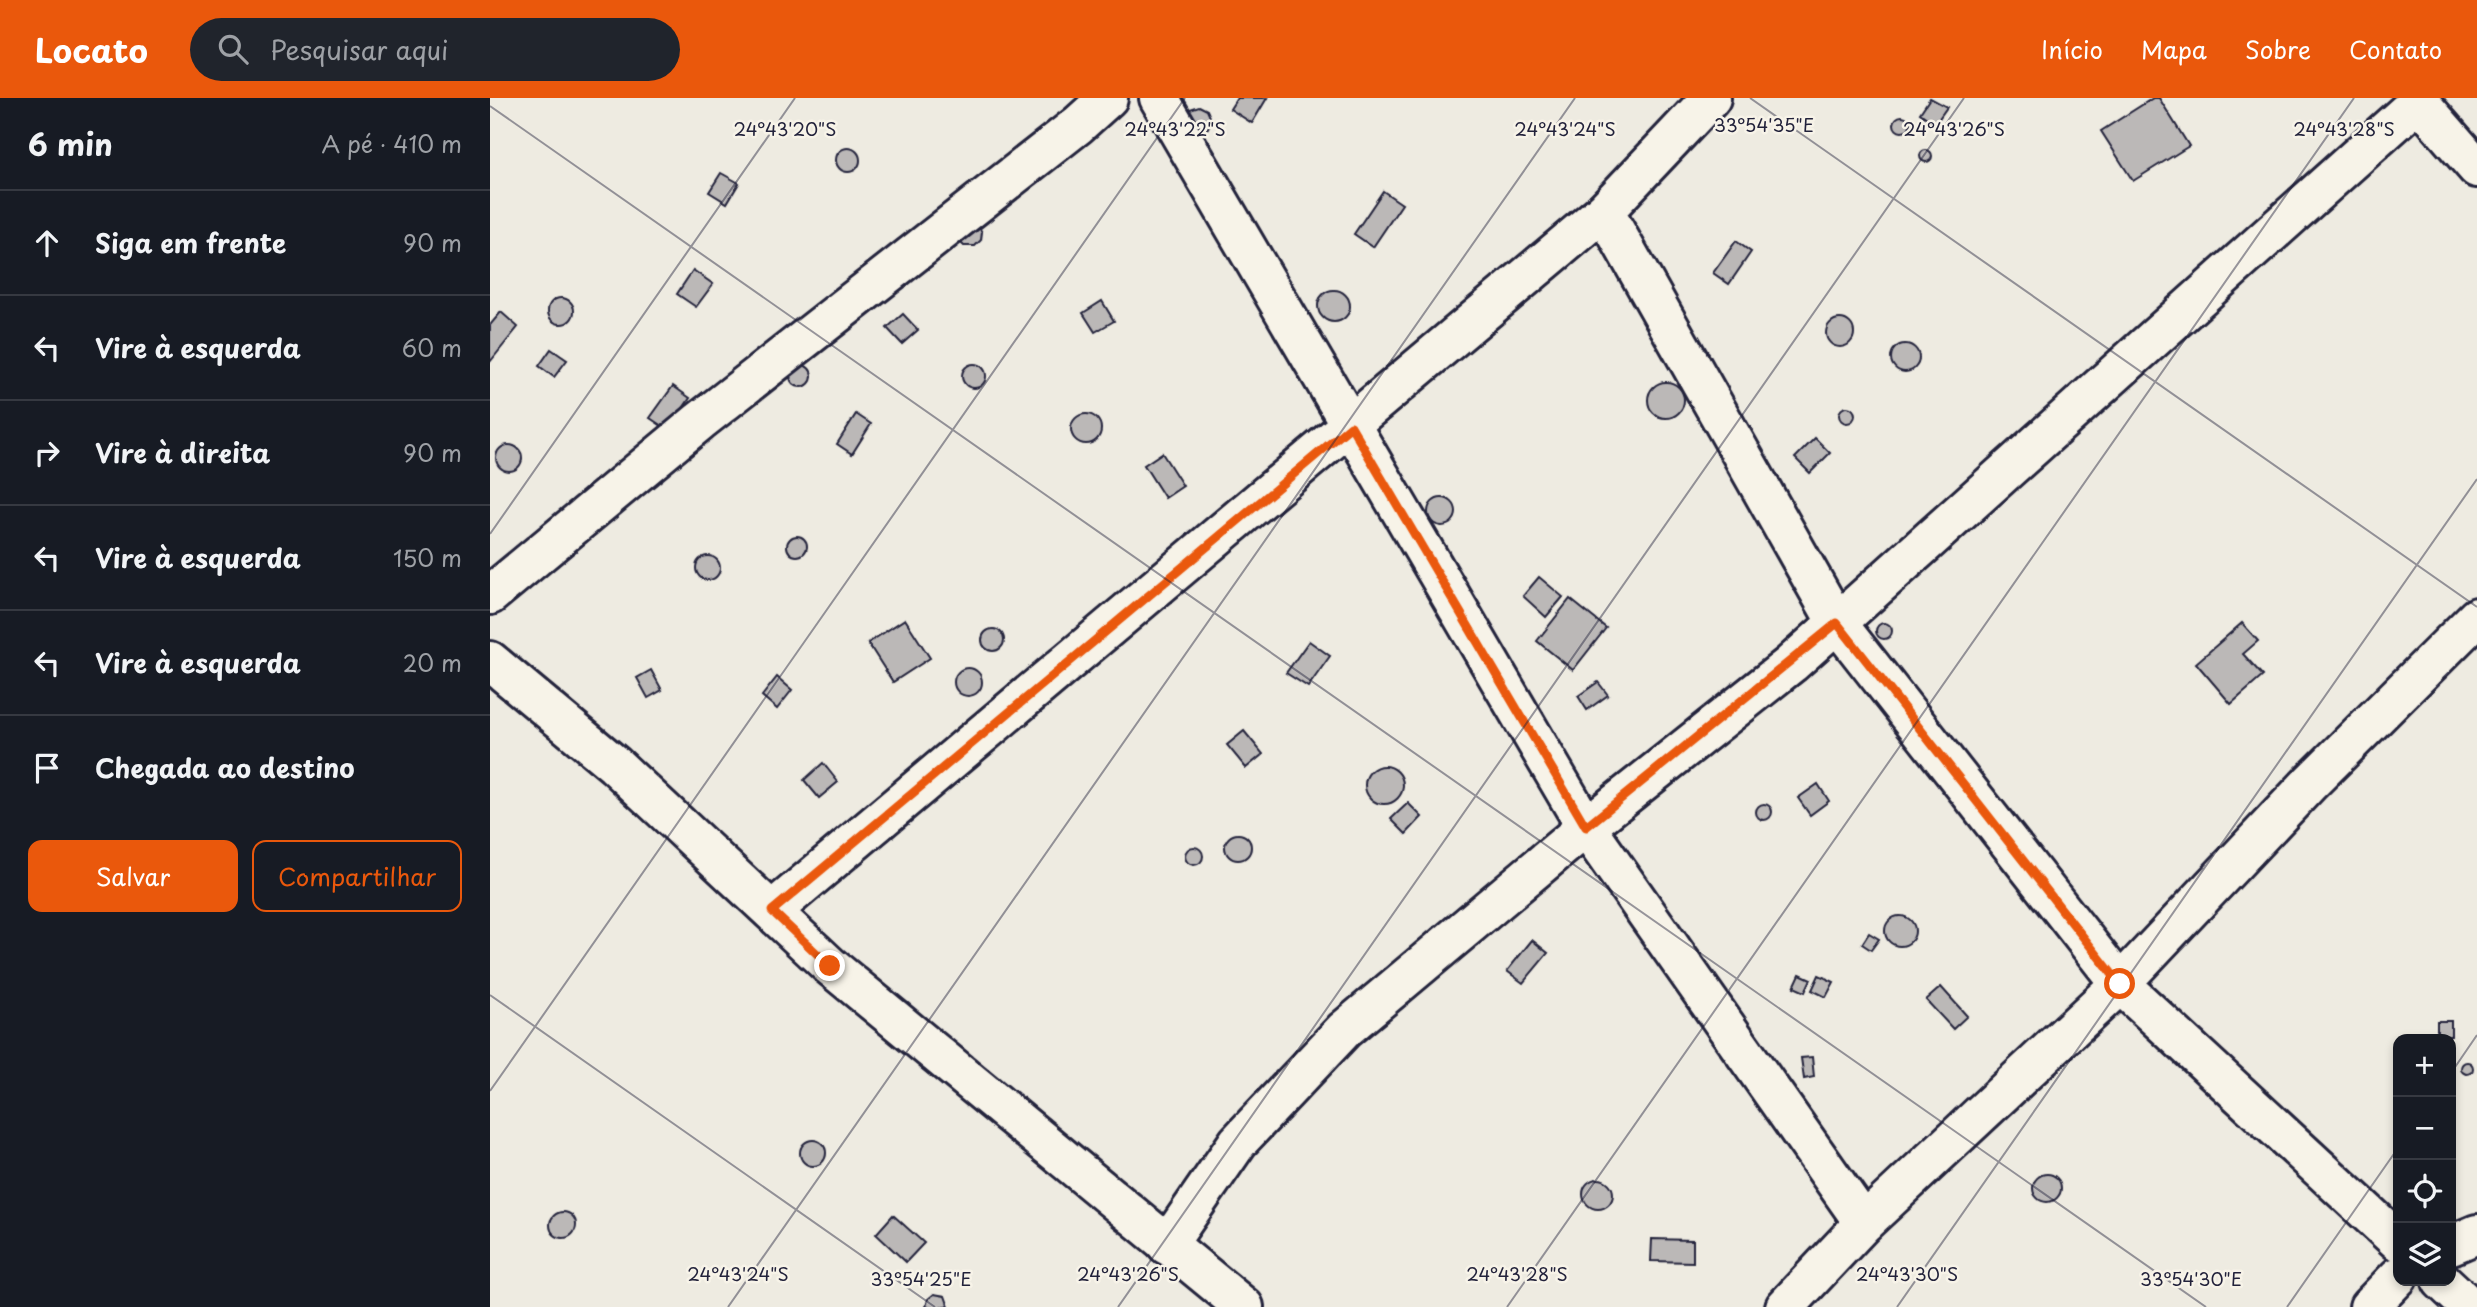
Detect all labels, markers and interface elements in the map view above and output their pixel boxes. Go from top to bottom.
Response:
search box [190,18,680,81]
text: Locato [35,24,148,74]
icon: search [214,30,252,68]
text: Pesquisar aqui [270,30,448,69]
text: Início [2041,31,2103,67]
text: Mapa [2141,31,2207,67]
text: Sobre [2245,31,2311,67]
text: Contato [2349,31,2442,67]
text: 33°54'35"E [1714,111,1814,138]
text: 24°43'20"S [733,115,837,142]
text: 24°43'22"S [1124,115,1226,142]
text: 24°43'24"S [1514,115,1616,142]
text: 24°43'26"S [1903,115,2005,142]
text: 24°43'28"S [2293,115,2395,142]
text: 6 min [28,121,113,166]
text: A pé · 410 m [321,126,462,161]
text: Siga em frente [95,223,286,262]
icon: ahead [28,224,66,262]
text: 90 m [403,225,462,260]
text: Vire à esquerda [95,328,301,367]
icon: left [28,329,66,367]
text: 60 m [402,330,462,365]
text: Vire à direita [95,433,270,472]
icon: right [28,434,66,472]
text: 90 m [403,435,462,470]
text: Vire à esquerda [95,538,301,577]
icon: left [28,539,66,577]
text: 150 m [393,540,462,575]
text: Vire à esquerda [95,643,301,682]
icon: left [28,644,66,682]
text: 20 m [403,645,462,680]
text: Chegada ao destino [95,748,354,787]
icon: arrive [28,749,66,787]
button: Salvar [28,840,238,912]
button: Compartilhar [252,840,462,912]
route end [814,950,845,981]
route start [2104,968,2135,999]
map controls [2393,1034,2456,1286]
button: + [2393,1034,2456,1097]
button: − [2393,1097,2456,1160]
button: locate [2393,1160,2456,1223]
button: layers [2393,1223,2456,1286]
text: 24°43'24"S [687,1260,789,1287]
text: 24°43'26"S [1077,1260,1179,1287]
text: 24°43'28"S [1466,1260,1568,1287]
text: 24°43'30"S [1856,1260,1958,1287]
text: 33°54'25"E [871,1265,971,1292]
text: 33°54'30"E [2140,1265,2242,1292]

